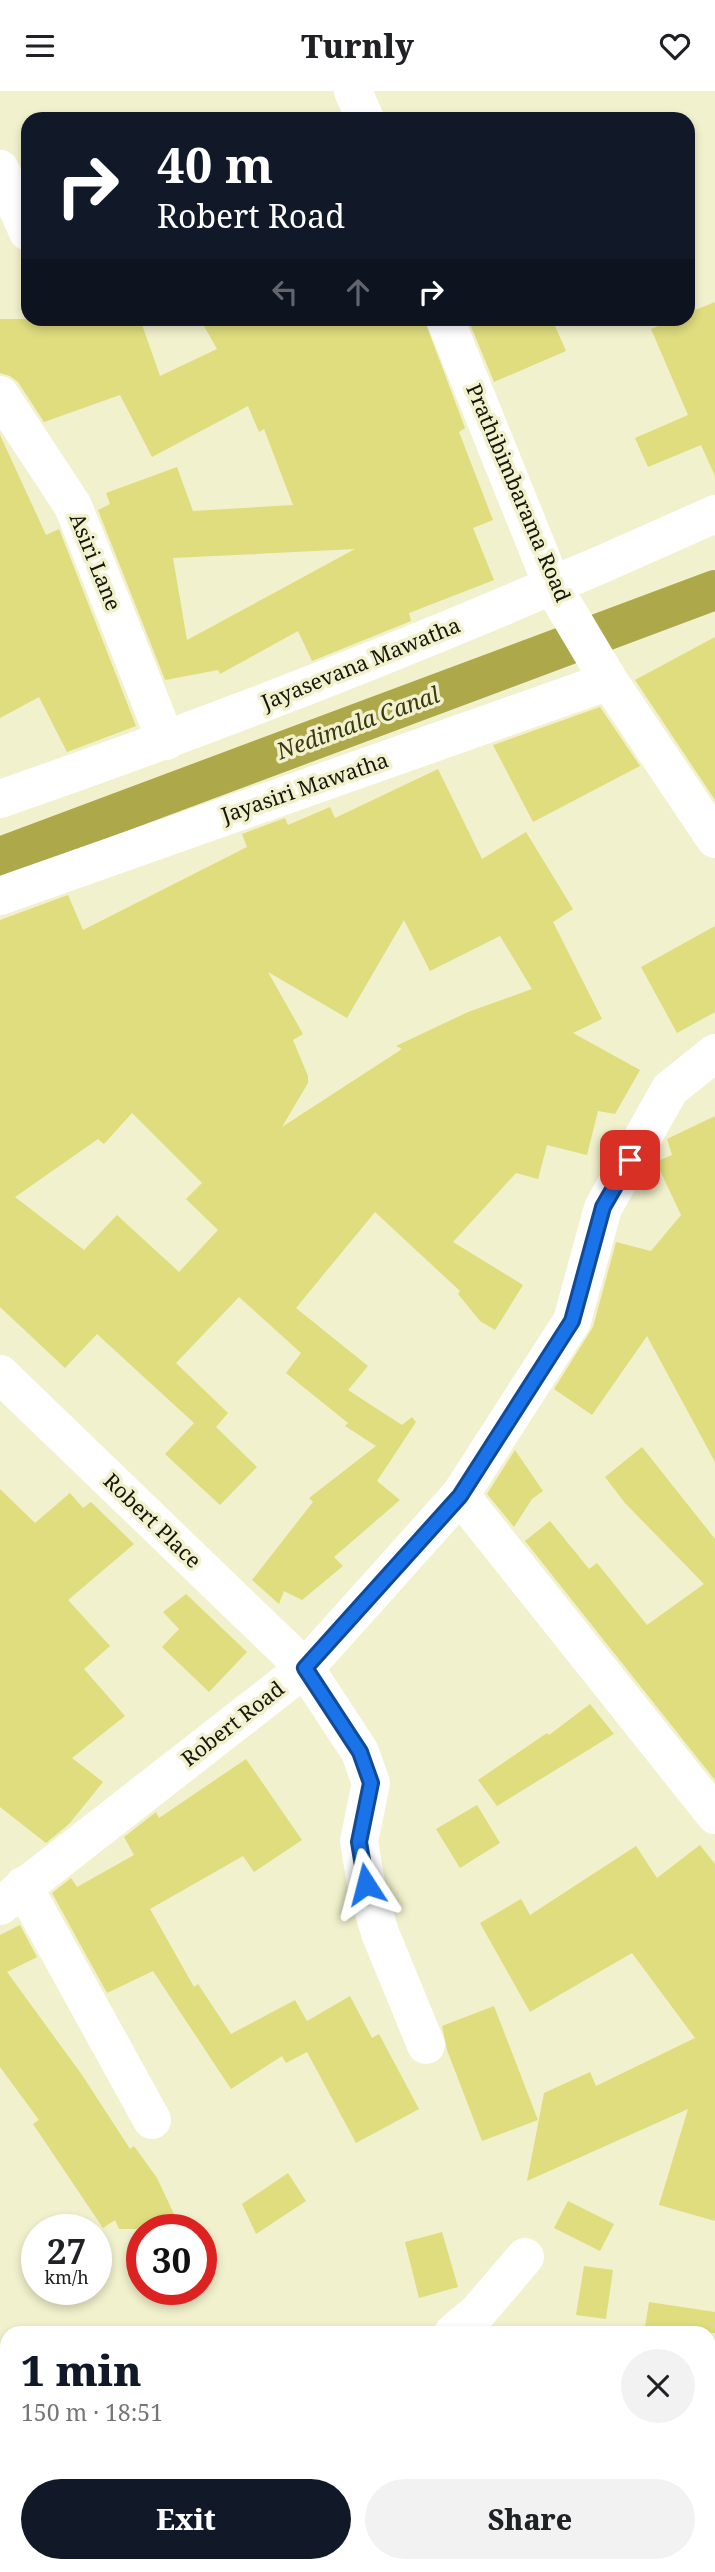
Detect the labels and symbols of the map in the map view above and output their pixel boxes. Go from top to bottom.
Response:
street label: Prathibimbarama Road [460,379,578,606]
street label: Asiri Lane [64,509,128,615]
street label: Jayasevana Mawatha [256,610,464,716]
water label: Nedimala Canal [271,678,444,767]
street label: Jayasiri Mawatha [217,745,392,829]
pin [600,1130,660,1190]
street label: Robert Place [98,1467,208,1574]
street label: Robert Road [175,1674,290,1772]
position arrow [329,1847,403,1921]
speed limit sign: 30 [126,2214,217,2305]

